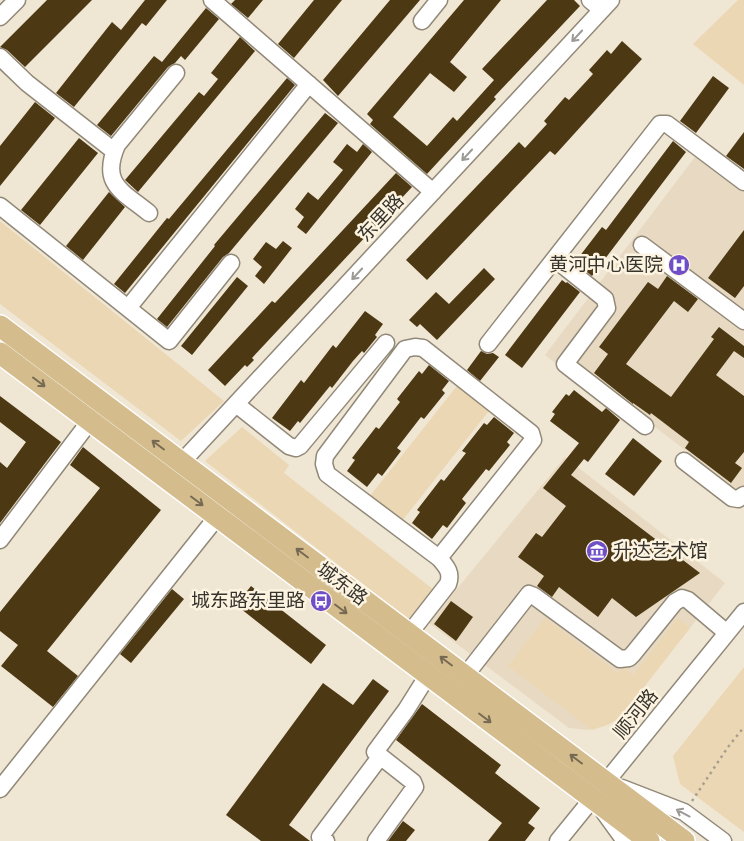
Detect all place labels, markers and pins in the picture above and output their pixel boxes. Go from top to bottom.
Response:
hospital icon: 黄河中心医院 [667,253,691,277]
place label: 黄河中心医院 [549,254,663,276]
museum icon: 升达艺术馆 [585,539,609,563]
place label: 升达艺术馆 [613,540,708,562]
bus stop icon: 城东路东里路 [309,589,333,613]
place label: 城东路东里路 [191,590,305,612]

